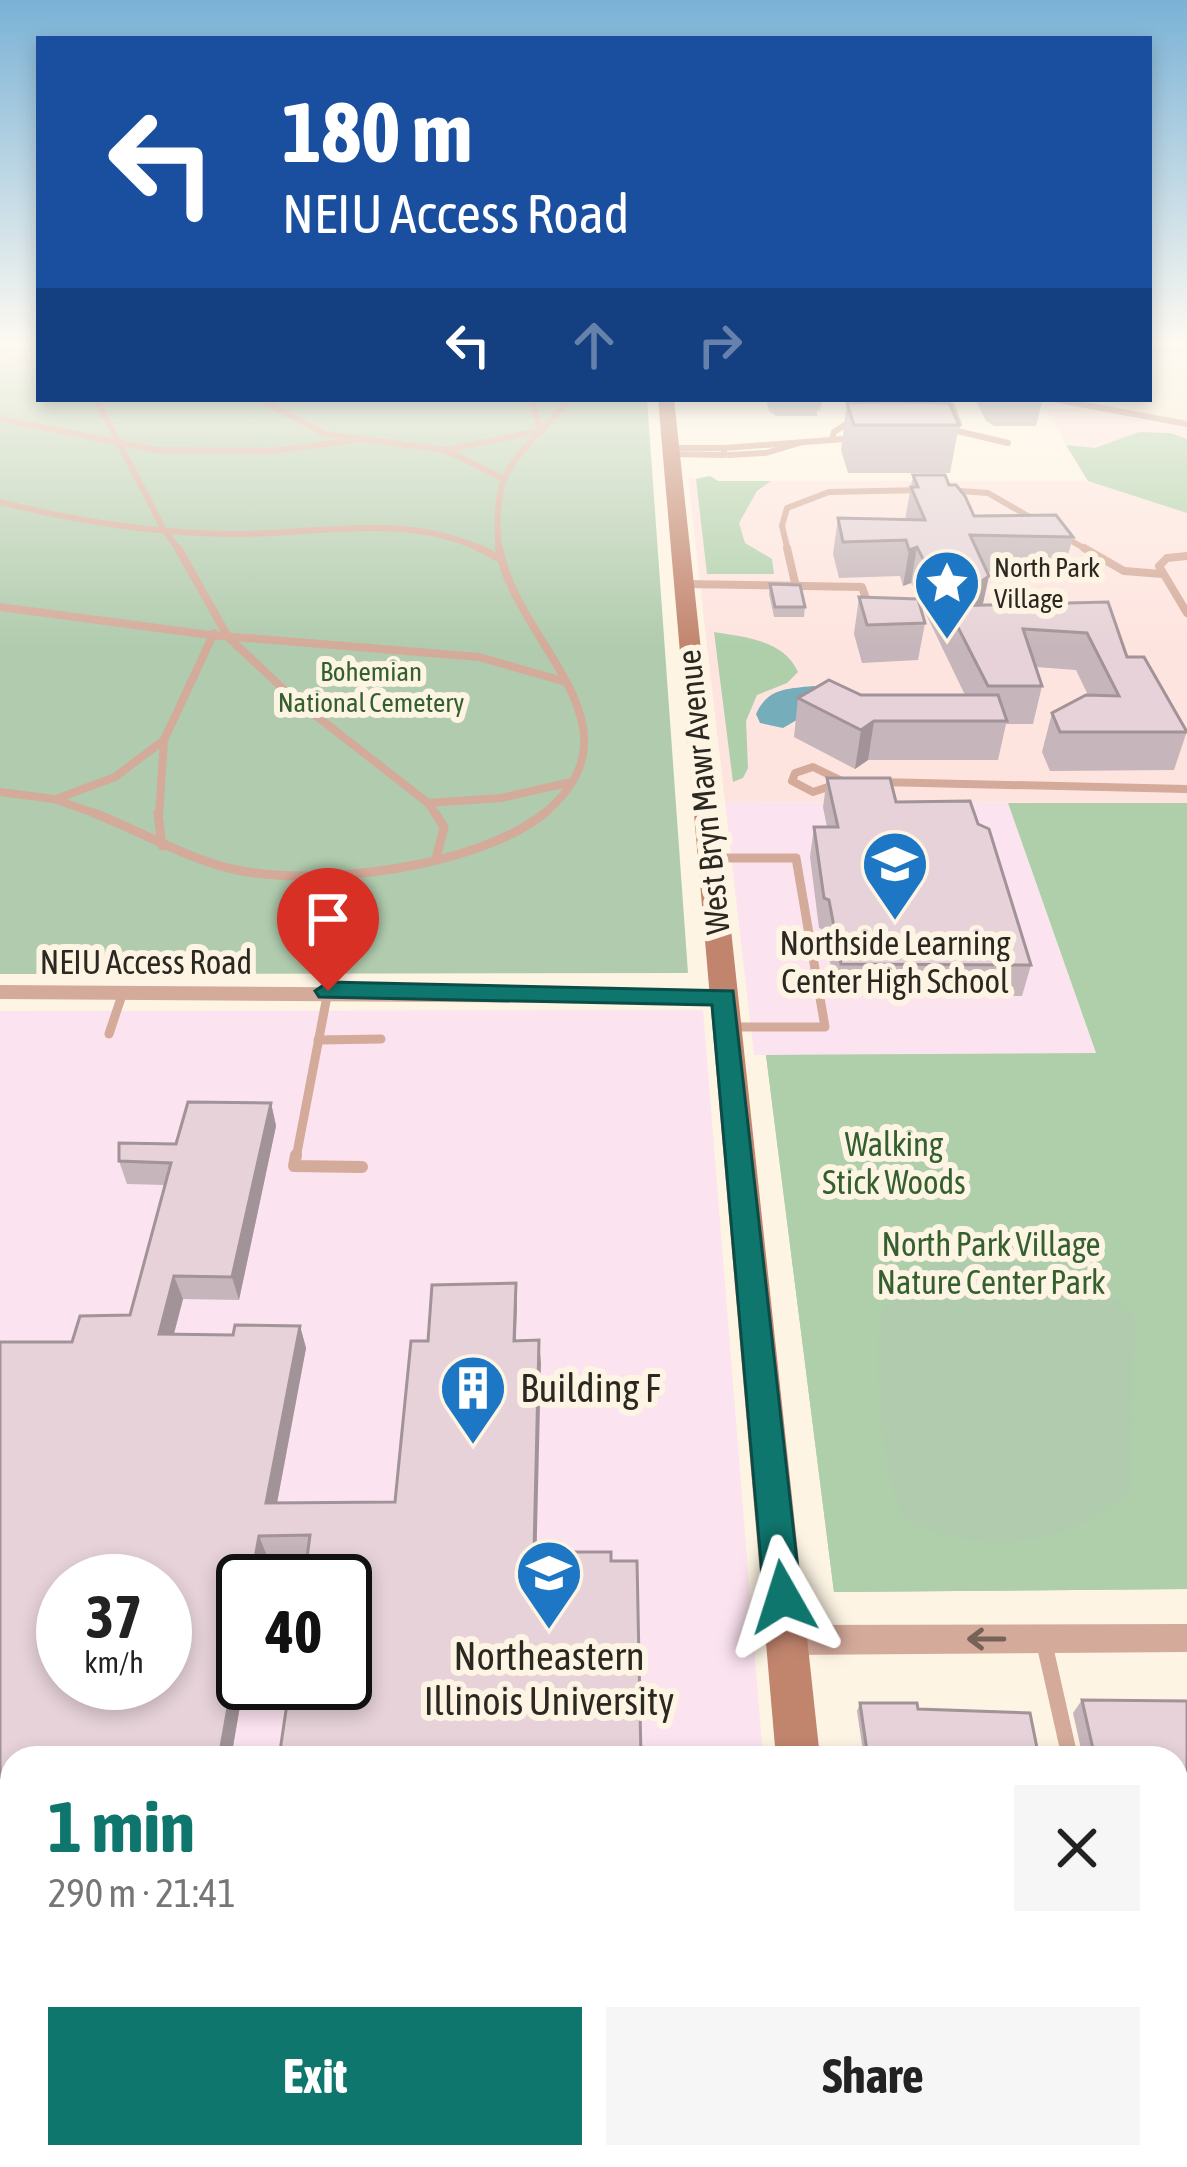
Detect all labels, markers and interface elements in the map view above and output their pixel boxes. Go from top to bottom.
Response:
icon: left [84,84,240,240]
text: 180 m [282,84,472,180]
text: NEIU Access Road [282,183,629,244]
icon: left [435,312,501,378]
icon: ahead [561,312,627,378]
icon: right [687,312,753,378]
place icon: North Park Village [912,548,982,642]
place label: North Park Village [994,552,1100,614]
street label: West Bryn Mawr Avenue [669,648,737,936]
park label: Bohemian National Cemetery [278,656,464,718]
school or university icon: Northside Learning Center High School [860,829,930,923]
pin [277,868,379,991]
icon: arrive [295,886,361,952]
place label: Northside Learning Center High School [780,924,1011,1000]
street label: NEIU Access Road [40,943,252,981]
park label: Walking Stick Woods [822,1125,966,1201]
park label: North Park Village Nature Center Park [877,1225,1105,1301]
building icon: Building F [438,1353,508,1447]
place label: Building F [520,1366,661,1410]
position arrow [720,1534,846,1660]
school or university icon: Northeastern Illinois University [514,1538,584,1632]
speed limit sign: 40 [216,1554,372,1710]
text: 37 [86,1582,142,1651]
one-way arrow [967,1628,1006,1650]
place label: Northeastern Illinois University [424,1634,674,1723]
text: km/h [84,1645,144,1679]
text: 1 min [48,1785,195,1867]
button: close [1014,1785,1140,1911]
text: 290 m · 21:41 [48,1871,236,1915]
button: Exit [48,2007,582,2145]
button: Share [606,2007,1140,2145]

